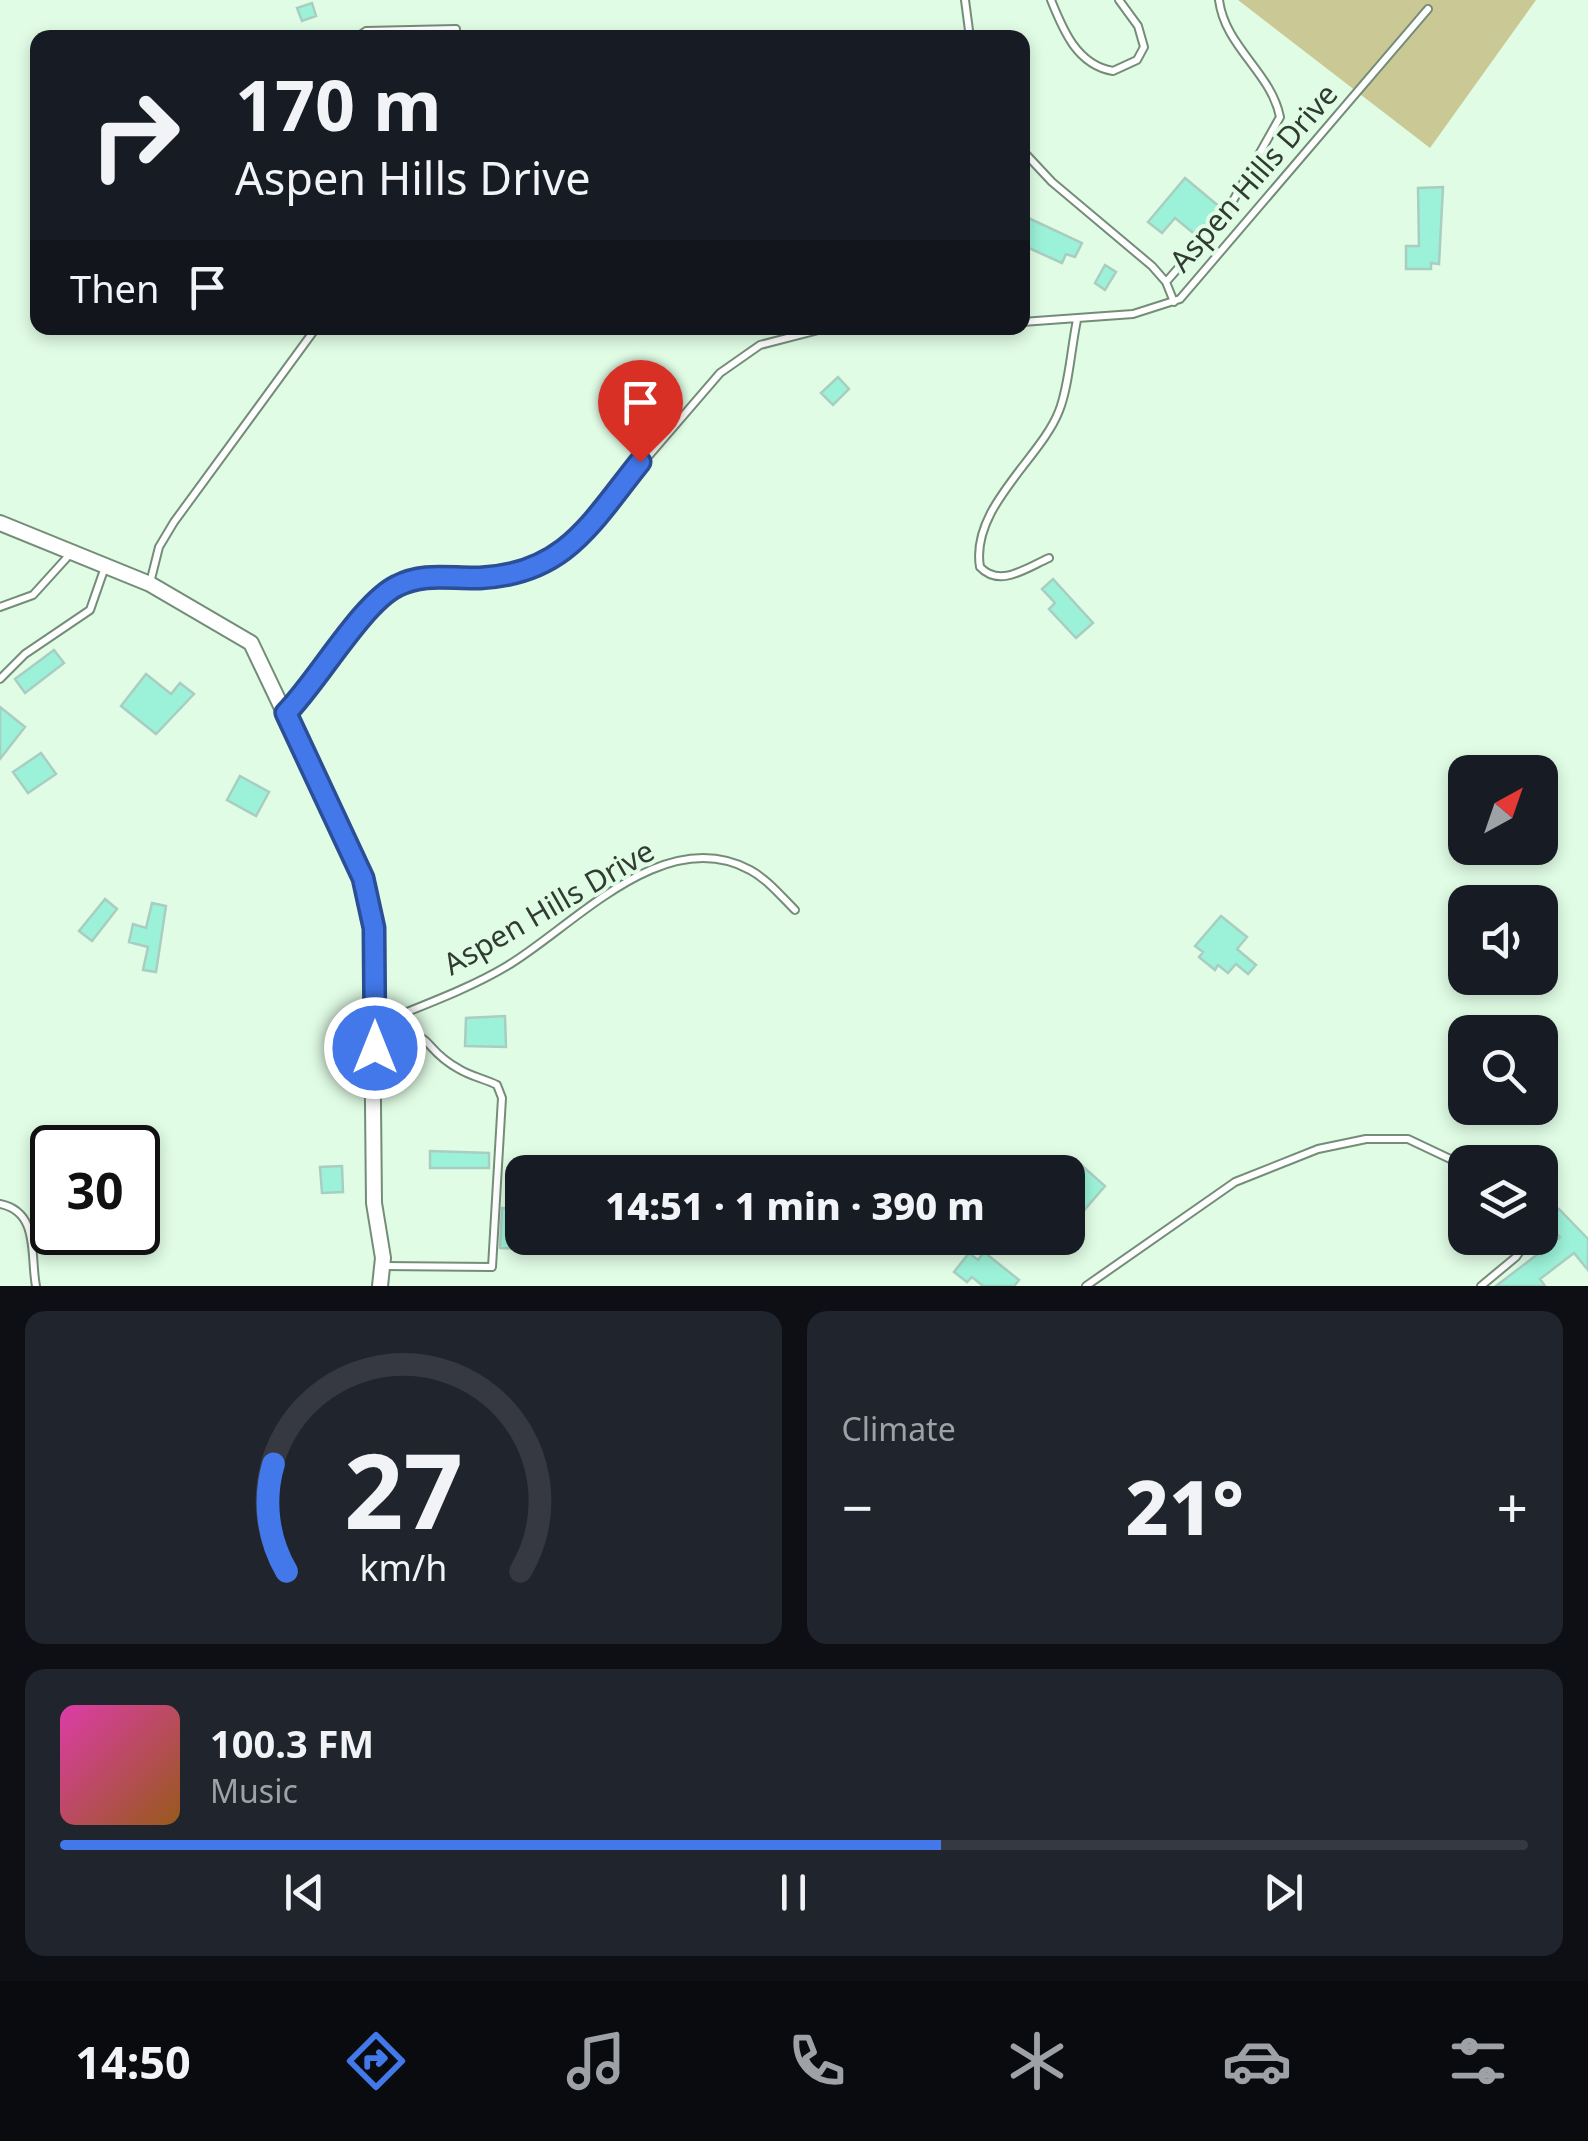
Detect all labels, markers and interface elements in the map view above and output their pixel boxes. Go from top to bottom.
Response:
text: 170 m [235,56,442,152]
icon: right [70,70,200,200]
street label: Aspen Hills Drive [1160,74,1346,280]
text: Aspen Hills Drive [235,147,591,208]
icon: arrive [180,260,235,315]
text: Then [70,262,160,314]
pin [598,360,683,463]
icon: arrive [613,375,668,430]
north arrow [1448,755,1558,865]
map controls [1448,755,1558,1255]
street label: Aspen Hills Drive [435,830,661,984]
button: sound [1448,885,1558,995]
position arrow [323,996,427,1100]
button: search [1448,1015,1558,1125]
speed limit sign: 30 [30,1125,160,1255]
button: layers [1448,1145,1558,1255]
text: 14:51 · 1 min · 390 m [605,1179,985,1231]
text: Climate [842,1407,956,1450]
text: 27 [344,1418,463,1559]
text: 21° [1126,1455,1244,1557]
text: − [842,1469,873,1544]
text: + [1497,1469,1528,1544]
text: km/h [359,1543,447,1591]
text: 100.3 FM [210,1717,374,1769]
text: Music [210,1769,298,1812]
icon: previous [277,1865,332,1920]
icon: pause [766,1865,821,1920]
icon: next [1256,1865,1311,1920]
icon: directions [341,2026,411,2096]
icon: music [561,2026,631,2096]
icon: phone [782,2026,852,2096]
icon: climate [1002,2026,1072,2096]
icon: car [1222,2026,1292,2096]
icon: filters [1443,2026,1513,2096]
text: 14:50 [75,2031,191,2092]

